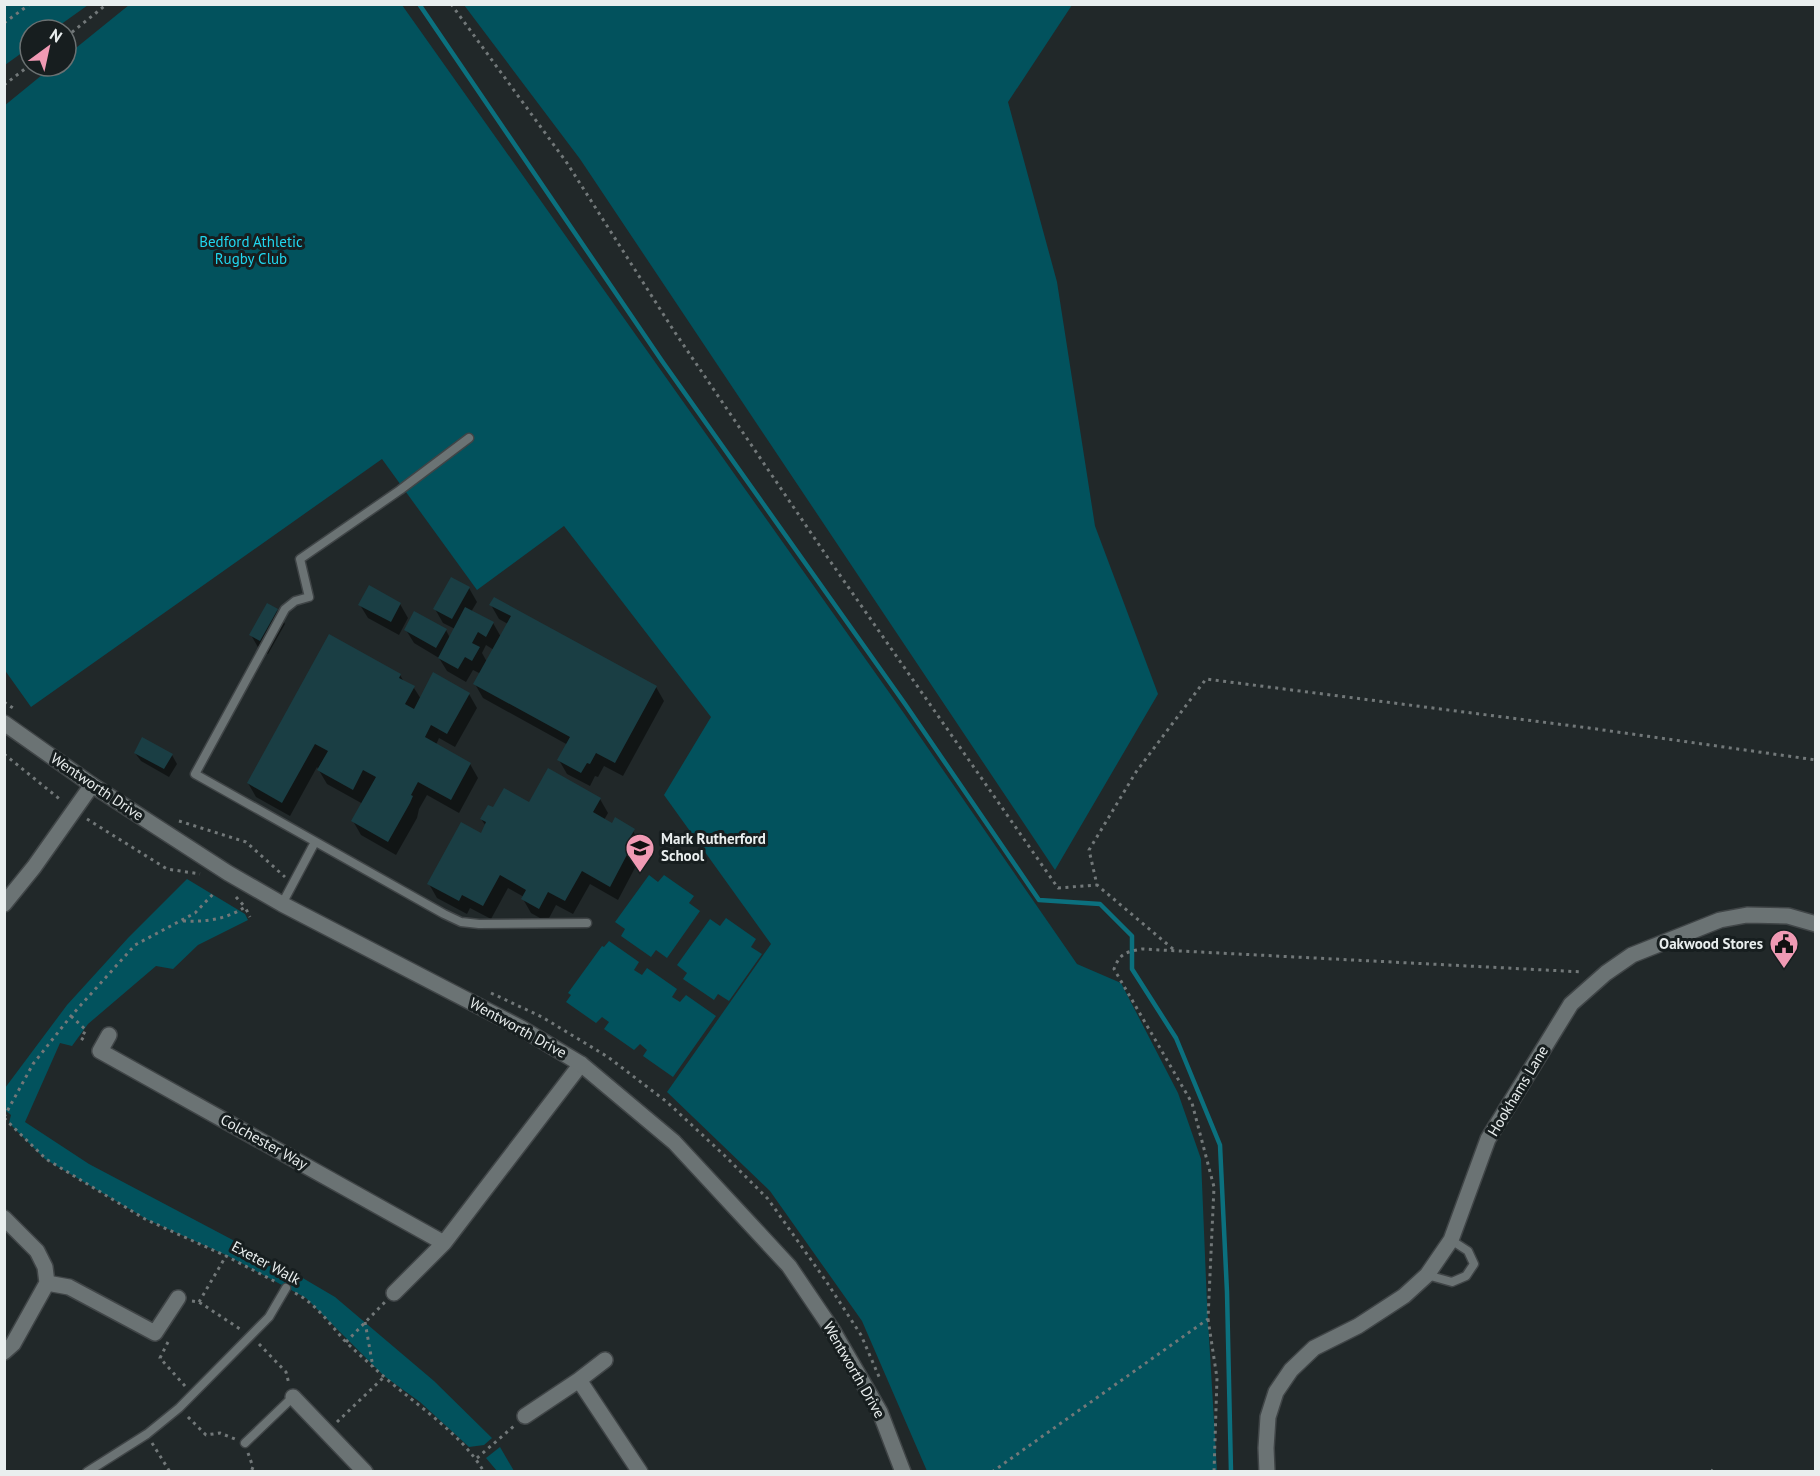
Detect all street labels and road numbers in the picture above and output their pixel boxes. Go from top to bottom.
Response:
street label: Wentworth Drive [47,748,147,825]
street label: Wentworth Drive [466,993,570,1062]
street label: Hookhams Lane [1483,1042,1552,1139]
street label: Colchester Way [217,1110,311,1173]
street label: Exeter Walk [229,1237,305,1289]
street label: Wentworth Drive [819,1318,890,1421]

